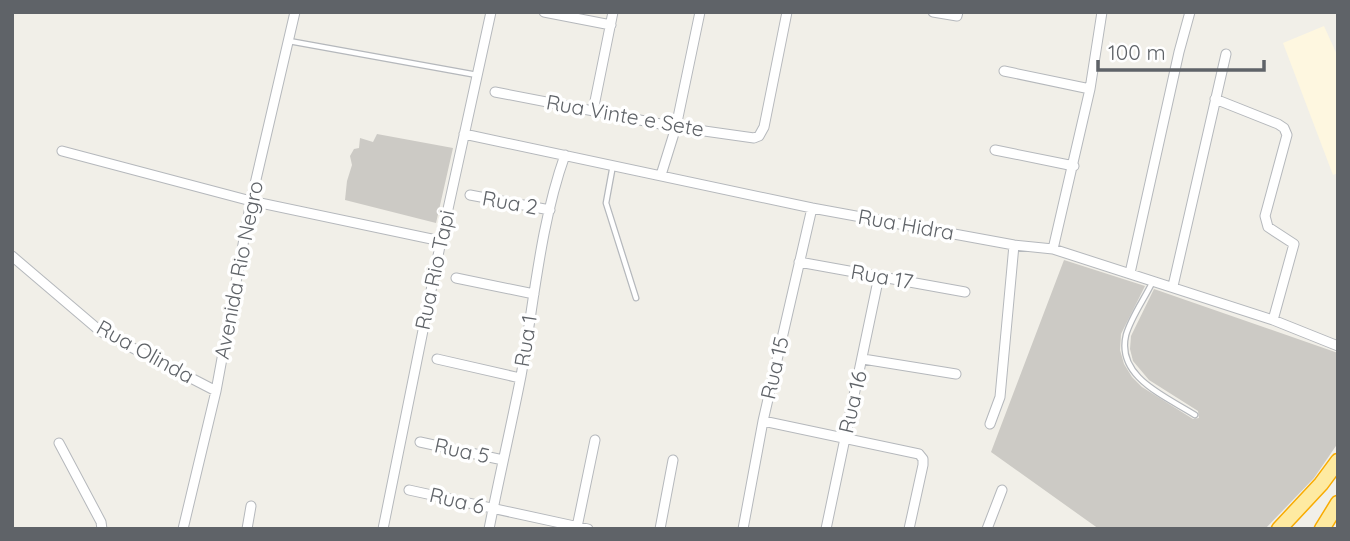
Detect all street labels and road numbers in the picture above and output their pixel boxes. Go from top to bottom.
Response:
street label: Rua Vinte e Sete [544,88,706,142]
street label: Avenida Rio Negro [208,178,268,361]
street label: Rua 2 [480,184,540,220]
street label: Rua Hidra [856,203,956,245]
street label: Rua Rio Tapi [409,208,459,332]
street label: Rua 17 [849,258,916,294]
street label: Rua 1 [508,313,542,369]
street label: Rua Olinda [92,314,199,389]
street label: Rua 15 [754,334,794,402]
street label: Rua 16 [832,368,872,436]
street label: Rua 5 [432,432,492,469]
street label: Rua 6 [427,481,487,519]

